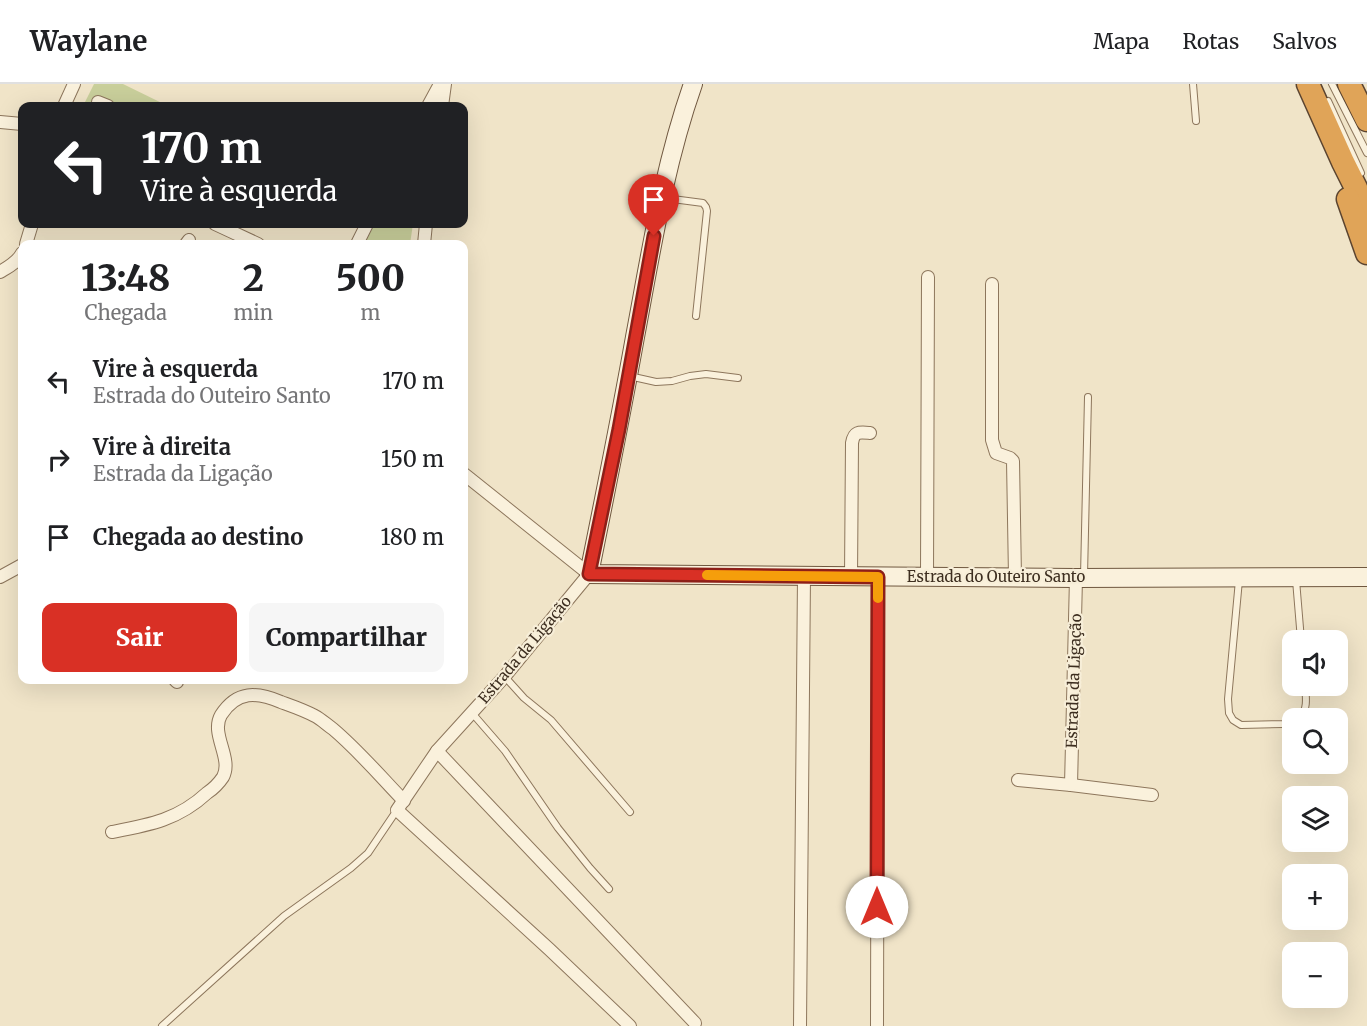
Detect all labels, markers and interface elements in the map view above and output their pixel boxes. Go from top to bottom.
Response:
text: Waylane [30,23,147,59]
text: Mapa [1093,28,1150,55]
text: Rotas [1183,28,1239,55]
text: Salvos [1272,28,1337,55]
text: 170 m [141,122,262,174]
icon: left [42,126,120,204]
text: Vire à esquerda [141,174,337,208]
pin [628,174,679,236]
icon: arrive [637,183,670,216]
text: 13:48 [81,256,170,301]
text: 2 [243,256,264,301]
text: 500 [336,256,405,301]
text: Chegada [84,300,167,325]
text: min [233,300,273,325]
text: m [361,300,380,325]
text: Vire à esquerda [93,355,258,383]
icon: left [42,365,75,398]
text: 170 m [382,367,444,395]
text: Estrada do Outeiro Santo [93,383,331,408]
text: Vire à direita [93,433,231,461]
icon: right [42,443,75,476]
text: 150 m [381,445,444,473]
text: Estrada da Ligação [93,461,273,486]
icon: arrive [42,521,75,554]
text: Chegada ao destino [93,523,303,551]
text: 180 m [380,523,444,551]
street label: Estrada do Outeiro Santo [907,567,1085,586]
street label: Estrada da Ligação [474,592,575,707]
button: Sair [42,603,237,672]
button: Compartilhar [249,603,444,672]
street label: Estrada da Ligação [1062,613,1085,749]
map controls [1282,630,1348,1008]
button: sound [1282,630,1348,696]
button: search [1282,708,1348,774]
button: layers [1282,786,1348,852]
button: + [1282,864,1348,930]
position arrow [845,875,909,939]
button: − [1282,942,1348,1008]

